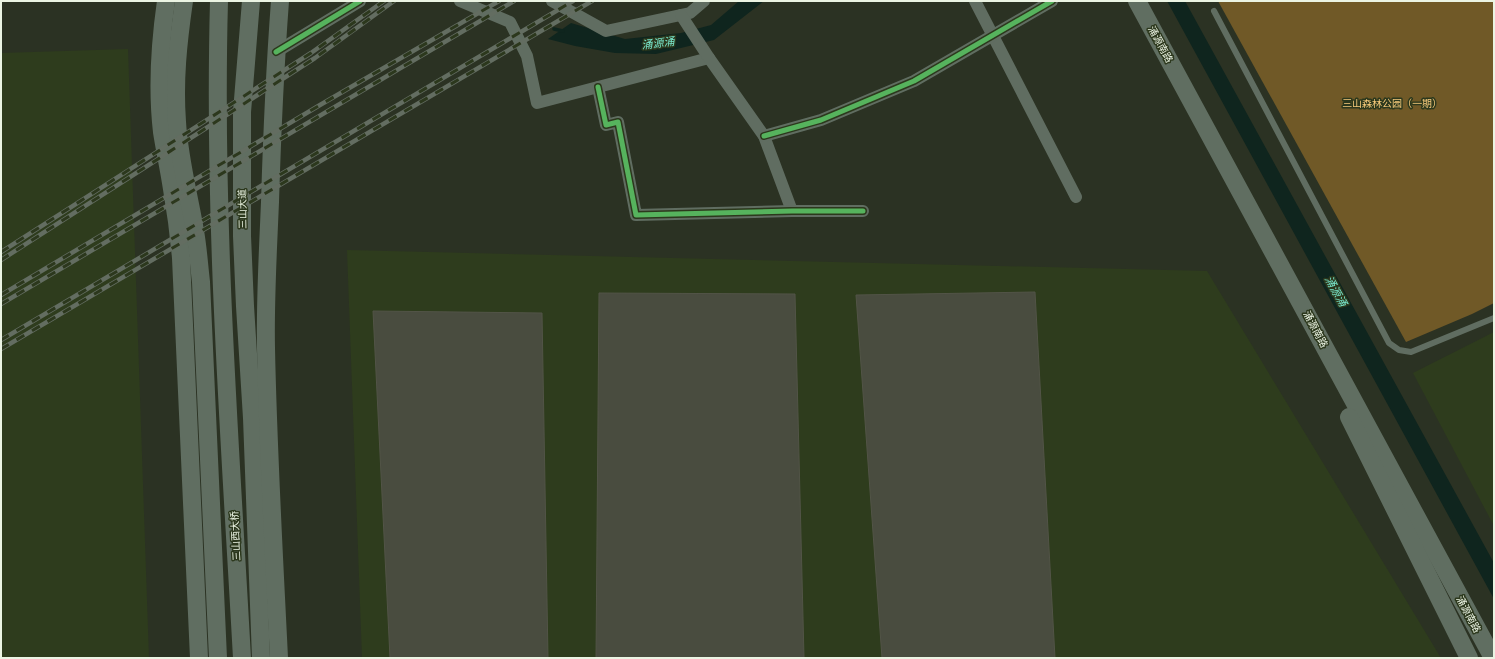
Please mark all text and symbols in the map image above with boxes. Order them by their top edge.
street label: 涌源南路 [1146,24,1176,64]
water label: 涌源涌 [641,34,677,51]
park label: 三山森林公园（一期） [1342,97,1442,109]
street label: 三山大道 [236,189,248,229]
water label: 涌源涌 [1323,273,1351,310]
street label: 涌源南路 [1301,309,1331,349]
street label: 三山西大桥 [228,511,242,561]
street label: 涌源南路 [1454,594,1484,634]

